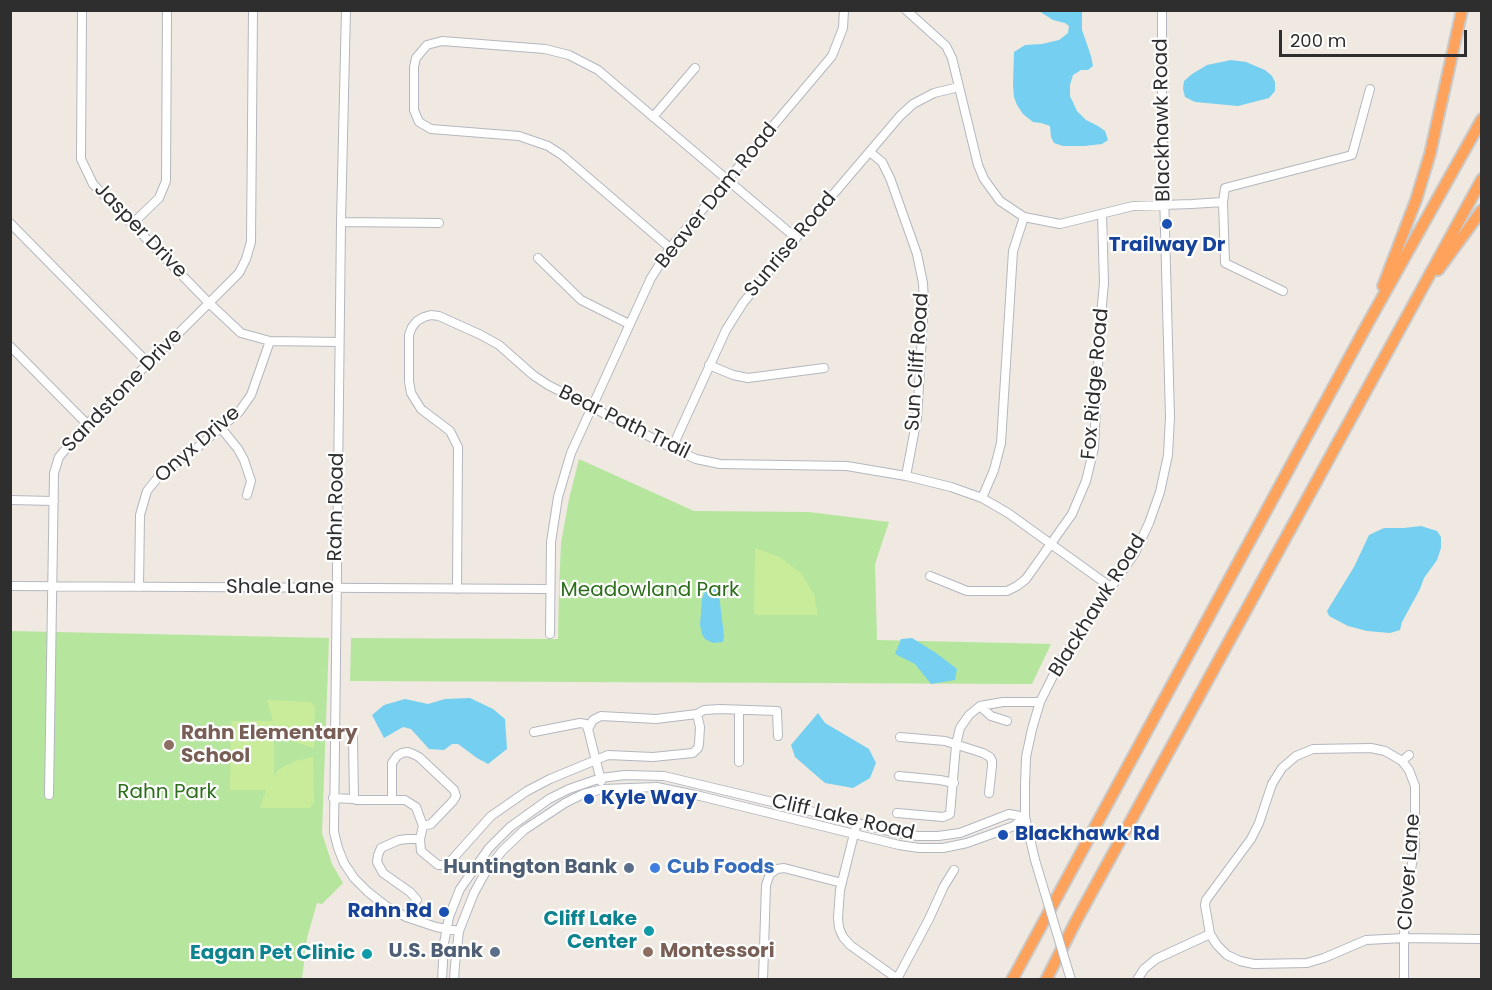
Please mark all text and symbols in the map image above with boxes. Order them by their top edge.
scale bar [1282,18,1470,56]
text: 200 m [1290,28,1346,53]
street label: Blackhawk Road [1150,38,1176,202]
street label: Beaver Dam Road [651,118,783,274]
street label: Jasper Drive [89,178,191,284]
street label: Sunrise Road [740,188,842,302]
marker: Trailway Dr [1160,217,1174,231]
place label: Trailway Dr [1109,234,1225,258]
street label: Sun Cliff Road [901,292,935,432]
street label: Fox Ridge Road [1077,307,1115,461]
street label: Sandstone Drive [58,324,188,458]
street label: Bear Path Trail [554,381,694,465]
street label: Onyx Drive [151,402,245,488]
street label: Rahn Road [324,452,350,562]
street label: Blackhawk Road [1045,530,1151,682]
street label: Shale Lane [226,576,334,600]
park label: Meadowland Park [561,579,739,603]
place label: Rahn Elementary School [181,722,358,769]
marker: Rahn Elementary School [162,738,176,752]
park label: Rahn Park [117,781,217,805]
place label: Kyle Way [601,787,697,811]
street label: Cliff Lake Road [769,790,917,846]
marker: Kyle Way [582,792,596,806]
street label: Clover Lane [1394,813,1426,931]
place label: Blackhawk Rd [1015,823,1160,847]
marker: Blackhawk Rd [996,828,1010,842]
place label: Huntington Bank [443,856,617,880]
place label: Cub Foods [667,856,775,880]
marker: Huntington Bank [622,861,636,875]
marker: Cub Foods [648,861,662,875]
place label: Rahn Rd [348,900,432,924]
marker: Rahn Rd [437,905,451,919]
place label: Cliff Lake Center [544,908,637,955]
marker: Cliff Lake Center [642,924,656,938]
place label: U.S. Bank [388,940,483,964]
place label: Montessori [660,940,775,964]
place label: Eagan Pet Clinic [190,942,355,966]
marker: U.S. Bank [488,945,502,959]
marker: Montessori [641,945,655,959]
marker: Eagan Pet Clinic [360,947,374,961]

